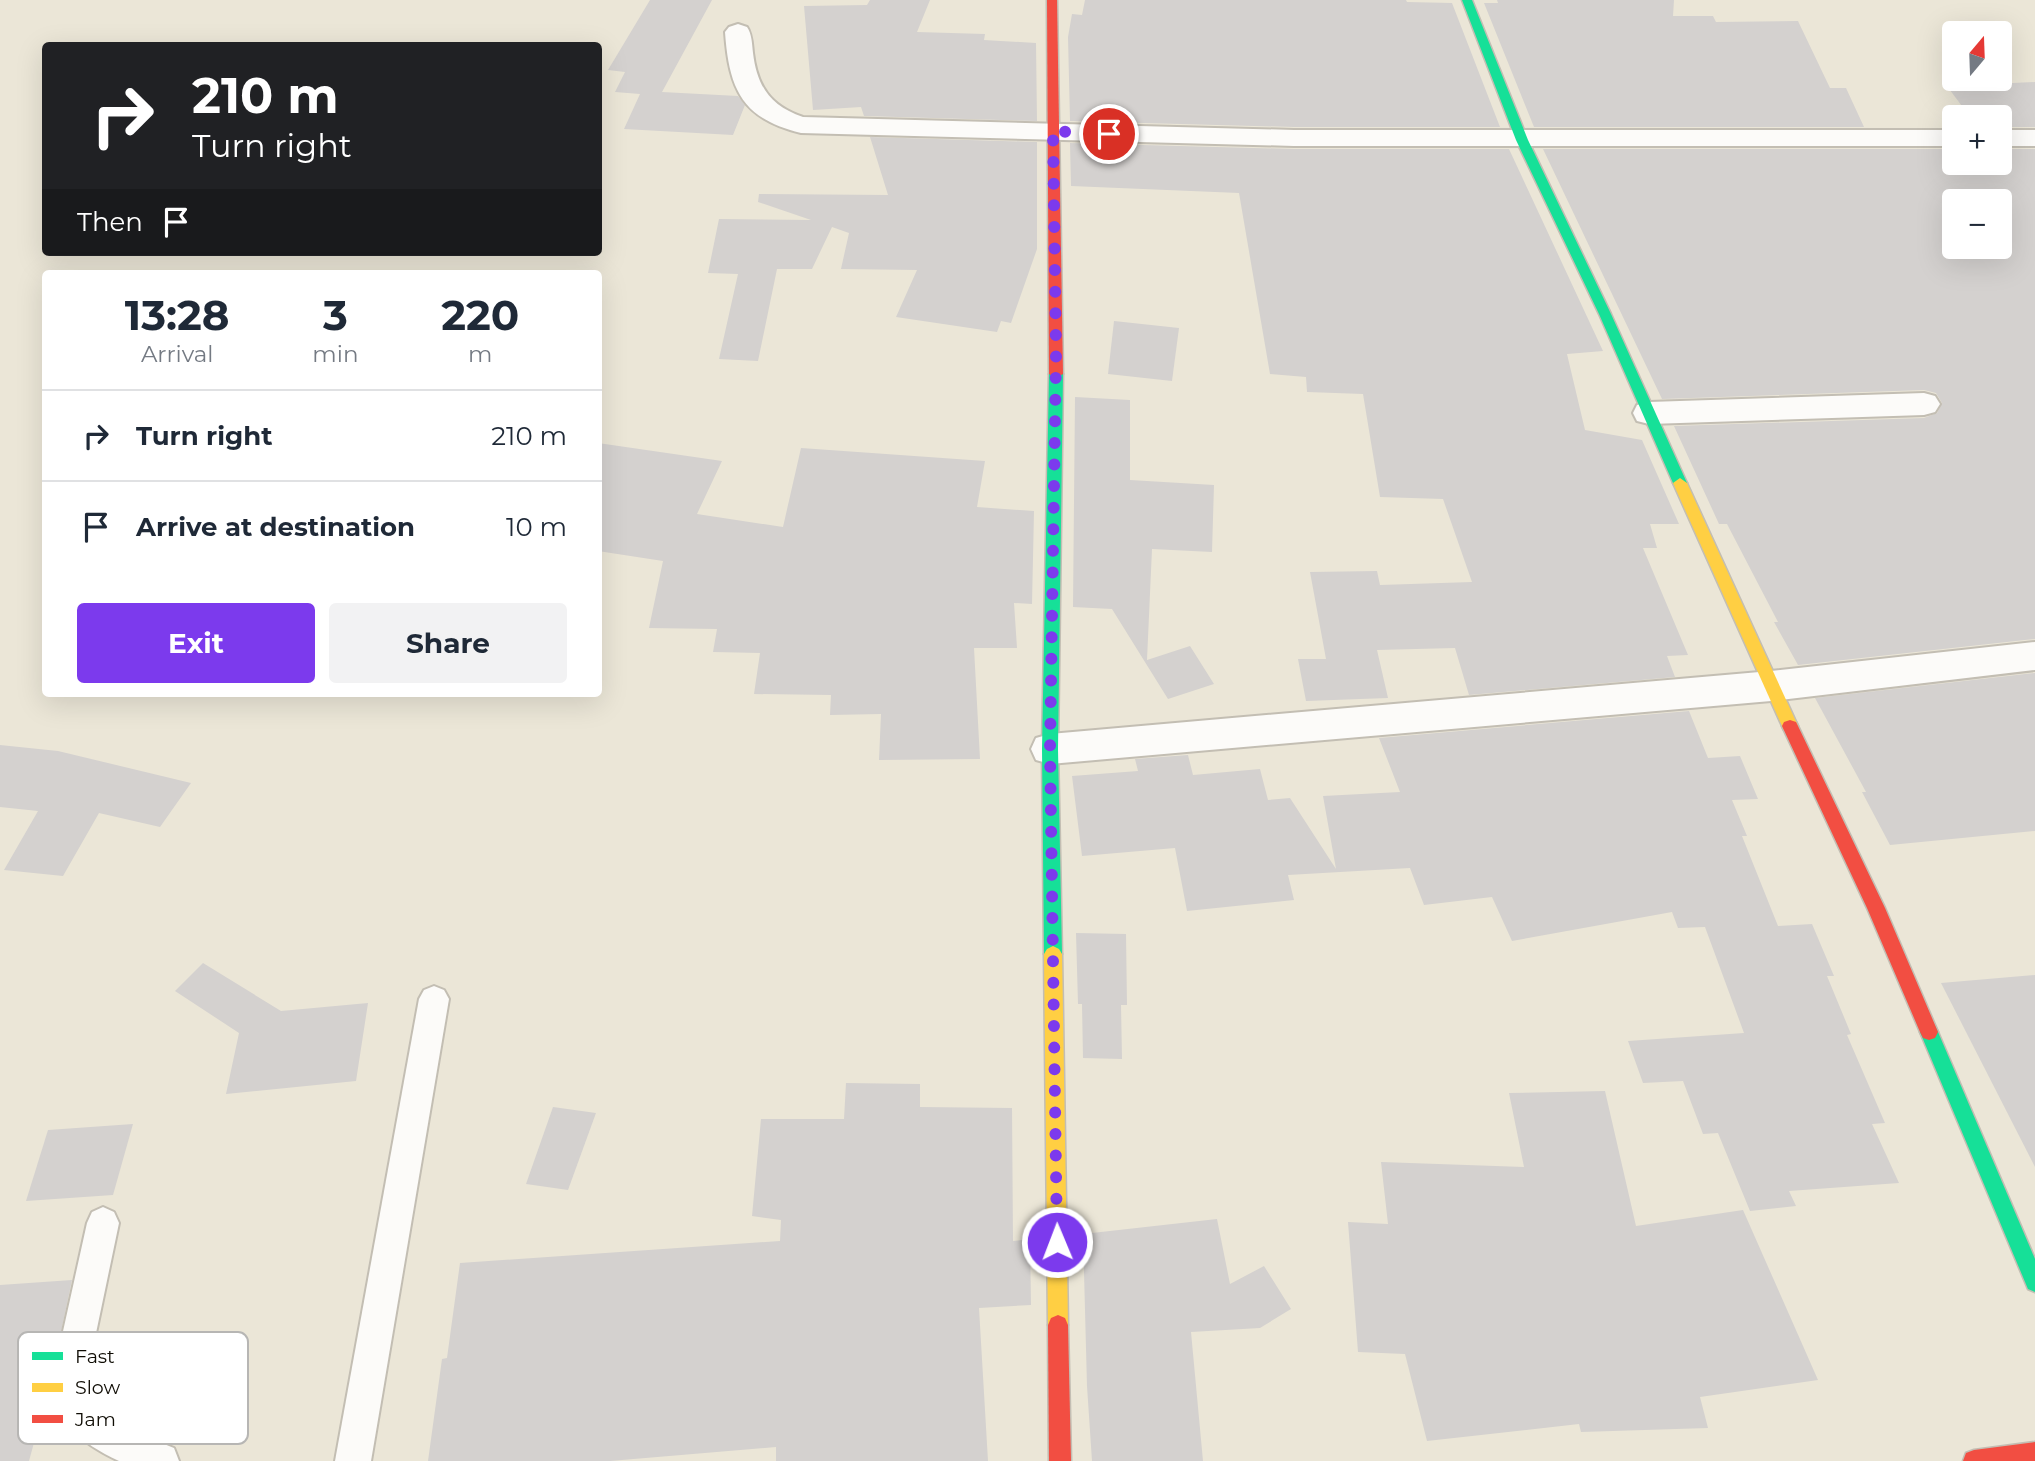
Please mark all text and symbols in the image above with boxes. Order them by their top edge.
north arrow [1942,21,2012,91]
map controls [1942,21,2012,259]
text: 210 m [192,66,339,125]
icon: right [77,70,168,161]
pin [1079,104,1139,164]
button: + [1942,105,2012,175]
icon: arrive [1090,115,1128,153]
text: Turn right [192,126,352,165]
button: − [1942,189,2012,259]
icon: arrive [157,203,195,241]
text: Then [77,206,143,238]
text: 13:28 [125,289,230,341]
text: 3 [323,289,348,341]
text: 220 [441,289,519,341]
text: Arrival [141,340,213,368]
text: min [312,340,358,368]
text: m [468,340,492,368]
icon: right [77,417,115,455]
text: Turn right [136,420,272,452]
text: 210 m [491,420,567,452]
icon: arrive [77,508,115,546]
text: Arrive at destination [136,511,415,543]
text: 10 m [506,511,567,543]
button: Exit [77,603,315,683]
button: Share [329,603,567,683]
position arrow [1020,1205,1094,1279]
legend [18,1332,248,1444]
text: Fast [75,1345,115,1368]
text: Slow [75,1376,120,1399]
text: Jam [74,1408,116,1431]

